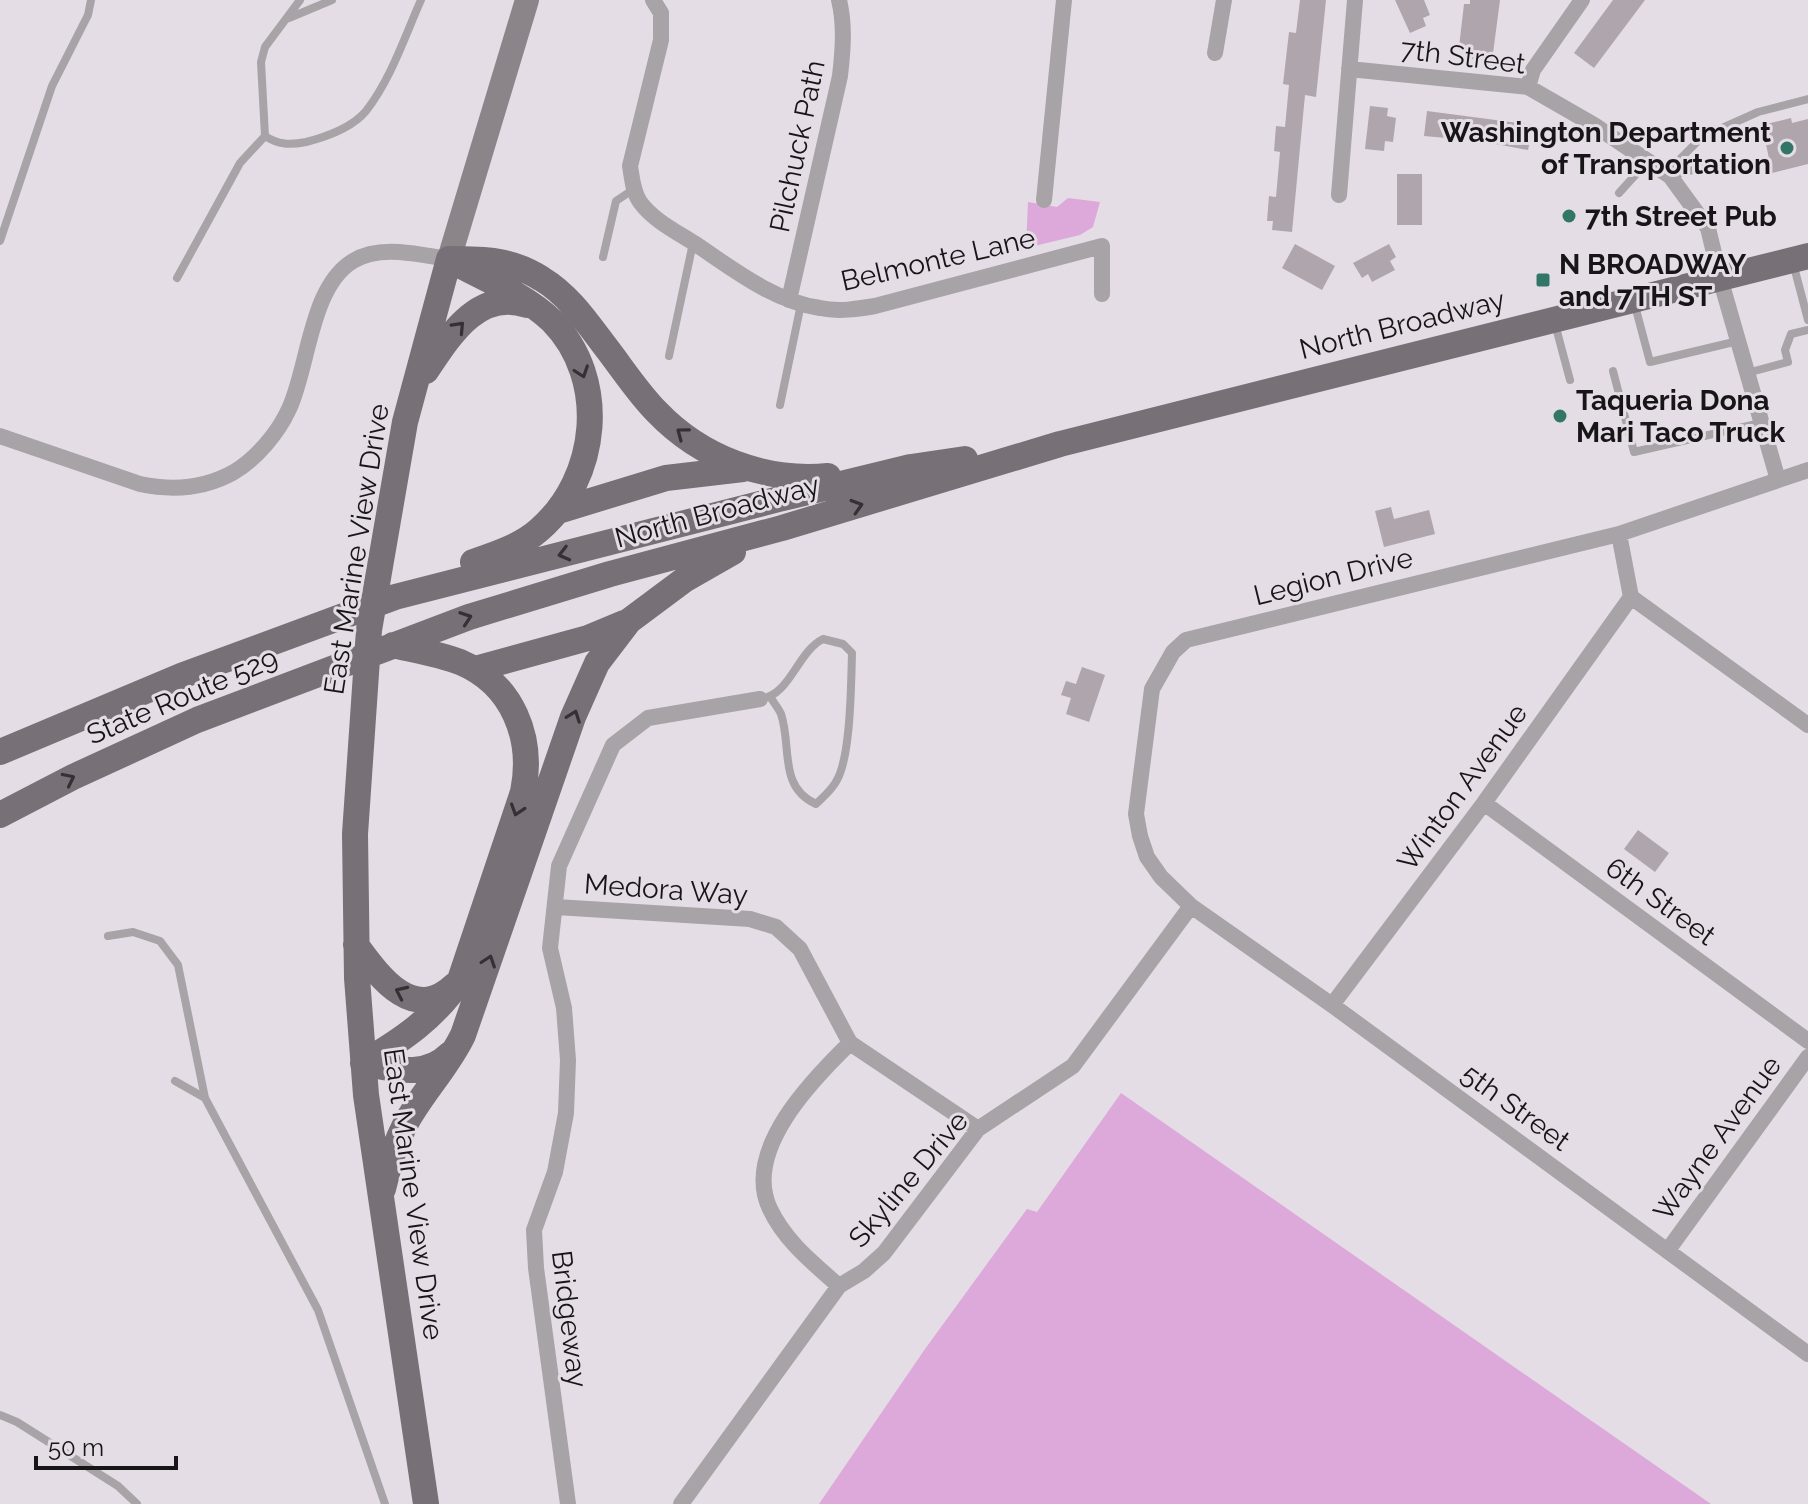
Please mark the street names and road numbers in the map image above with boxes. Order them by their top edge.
street label: 7th Street [1399,32,1528,81]
street label: Pilchuck Path [763,57,832,235]
street label: Belmonte Lane [838,221,1038,298]
street label: North Broadway [1296,283,1508,366]
street label: East Marine View Drive [317,401,396,697]
street label: North Broadway [611,468,823,555]
street label: Legion Drive [1250,541,1416,612]
street label: State Route 529 [82,641,283,752]
street label: Winton Avenue [1391,697,1534,877]
street label: 6th Street [1599,851,1722,953]
street label: Medora Way [583,867,749,912]
street label: East Marine View Drive [377,1046,450,1342]
street label: Wayne Avenue [1647,1050,1788,1227]
street label: 5th Street [1455,1057,1577,1158]
street label: Skyline Drive [842,1105,975,1254]
street label: Bridgeway [545,1249,594,1389]

